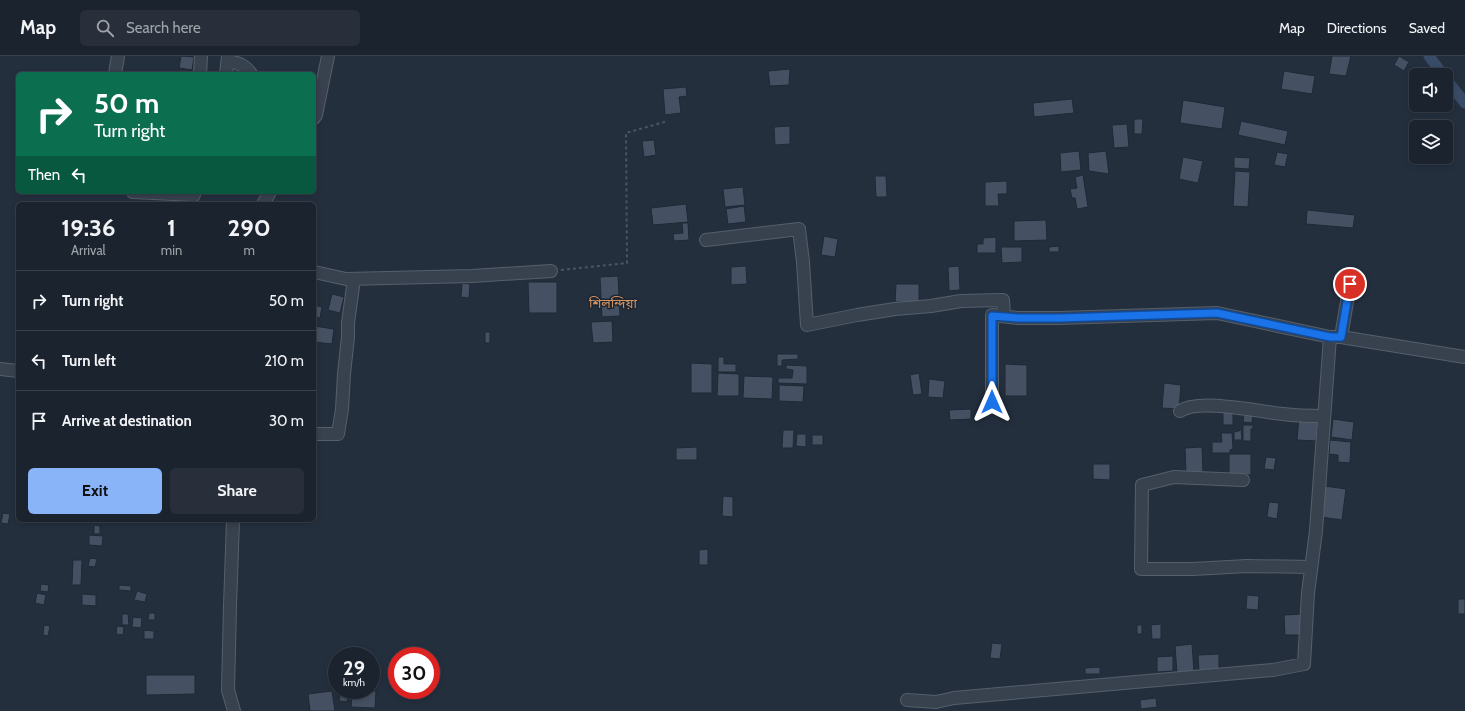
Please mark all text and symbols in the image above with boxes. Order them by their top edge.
search box [80,10,360,46]
text: Map [20,16,56,39]
icon: search [94,17,116,39]
text: Search here [126,19,201,37]
text: Map [1279,19,1305,37]
text: Directions [1327,19,1387,37]
text: Saved [1409,19,1445,37]
map controls [1409,68,1453,164]
button: sound [1409,68,1453,112]
text: 50 m [94,86,159,120]
icon: right [28,88,80,140]
text: Turn right [94,120,165,142]
button: layers [1409,120,1453,164]
icon: left [68,164,90,186]
text: Then [28,166,60,184]
text: 19:36 [61,213,115,242]
text: 1 [167,213,176,242]
text: 290 [228,213,271,242]
text: Arrival [71,242,106,258]
text: min [161,242,182,258]
text: m [243,242,255,258]
pin [1333,267,1367,301]
icon: arrive [1339,273,1361,295]
icon: right [28,290,50,312]
text: Turn right [62,292,123,310]
text: 50 m [269,292,304,310]
district label: শিলন্দিয়া [588,295,638,311]
icon: left [28,350,50,372]
text: Turn left [62,352,116,370]
text: 210 m [264,352,304,370]
position arrow [971,381,1013,423]
icon: arrive [28,410,50,432]
text: Arrive at destination [62,412,192,430]
text: 30 m [269,412,304,430]
button: Exit [28,468,162,514]
button: Share [170,468,304,514]
speed limit sign: 30 [388,647,440,699]
text: 29 [343,656,365,680]
text: km/h [343,676,365,689]

